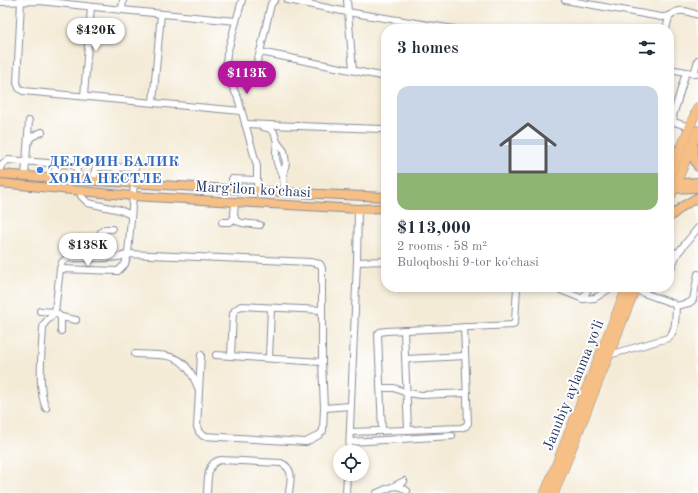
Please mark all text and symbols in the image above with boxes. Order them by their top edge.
pin: $420K [68,18,124,52]
text: $420K [76,24,116,37]
icon: filters [636,37,658,59]
text: 3 homes [397,40,459,57]
pin: $113K [219,61,275,95]
text: $113K [227,67,267,80]
icon: home [492,112,564,184]
place label: ДЕЛФИН БАЛИК ХОНА НЕСТЛЕ [48,155,179,187]
marker: ДЕЛФИН БАЛИК ХОНА НЕСТЛЕ [35,165,45,175]
street label: Margʻilon koʻchasi [195,180,311,201]
text: $113,000 [397,220,471,237]
pin: $138K [60,233,116,267]
text: $138K [68,239,108,252]
text: 2 rooms · 58 m² [397,240,487,253]
text: Buloqboshi 9-tor koʻchasi [397,256,539,269]
street label: Janubiy aylanma yoʻli [541,318,607,453]
map controls [333,445,369,481]
button: locate [333,445,369,481]

